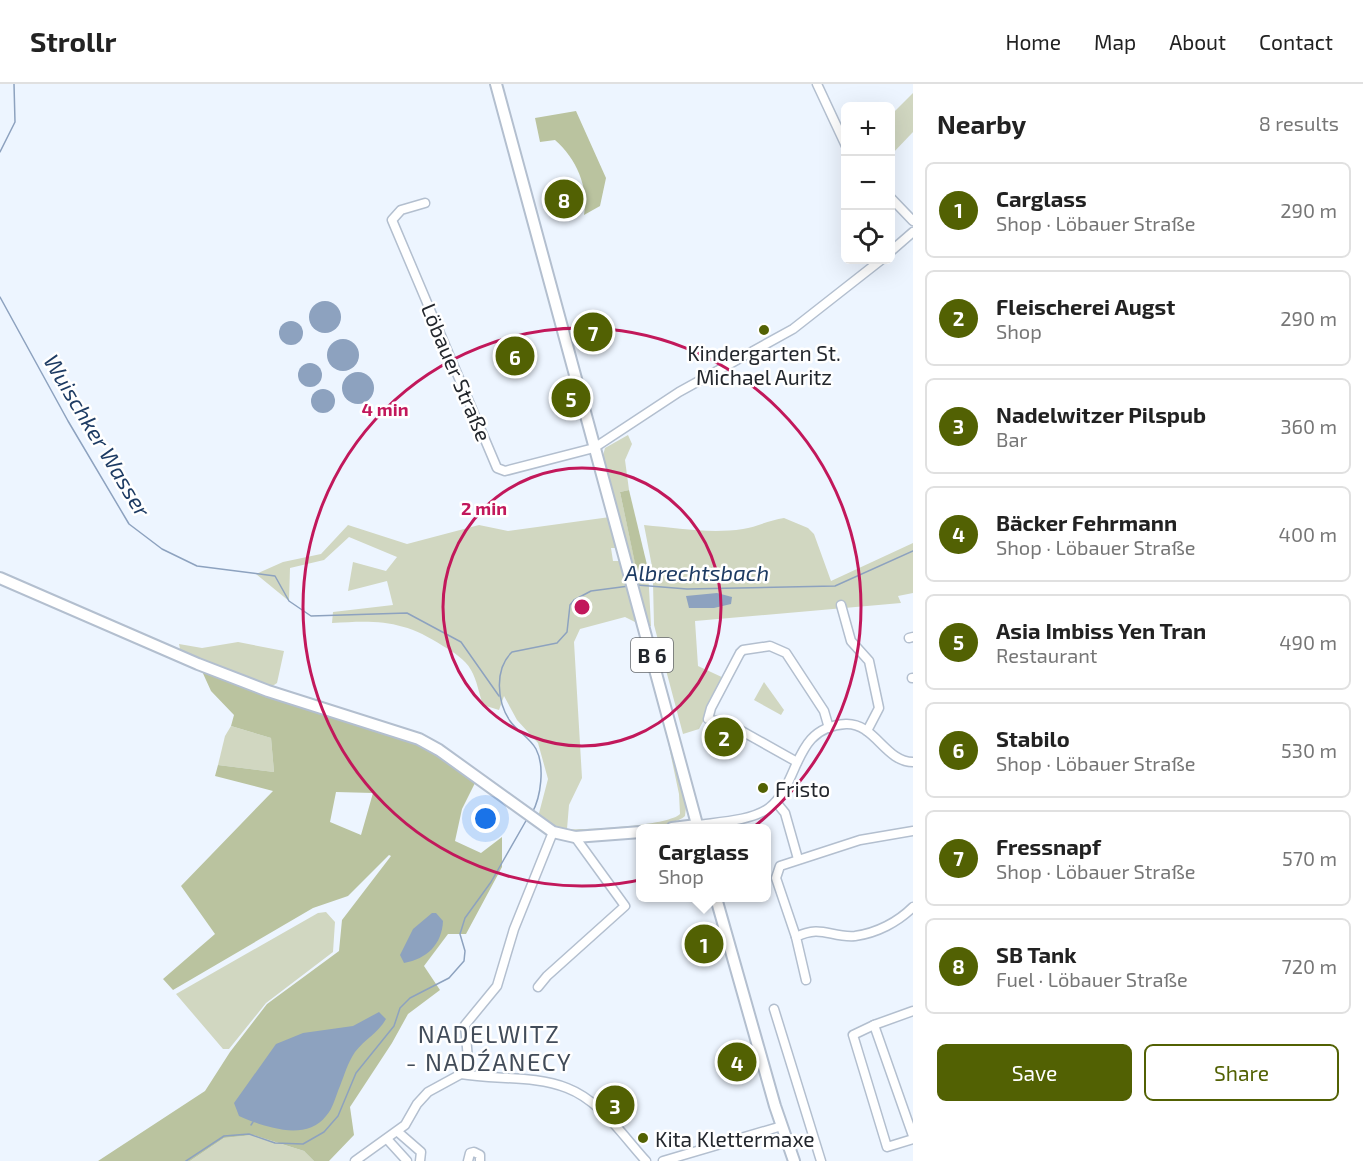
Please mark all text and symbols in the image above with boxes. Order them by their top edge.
text: Strollr [30,24,116,58]
text: Home [1005,29,1061,54]
text: Map [1094,29,1136,54]
text: About [1169,29,1226,54]
text: Contact [1259,29,1333,54]
map controls [841,102,895,264]
button: + [841,102,895,156]
text: Nearby [937,108,1026,139]
text: 8 results [1259,111,1339,135]
button: − [841,156,895,210]
pin: 8 [544,176,584,222]
text: Carglass [996,185,1087,211]
text: 1 [954,198,963,222]
text: 290 m [1280,198,1337,222]
button: locate [841,210,895,264]
text: Shop · Löbauer Straße [996,211,1196,235]
text: Fleischerei Augst [996,293,1175,319]
street label: Löbauer Straße [417,299,497,445]
text: 2 [953,306,964,330]
text: 290 m [1280,306,1337,330]
pin: 7 [574,310,612,354]
text: Shop [996,319,1042,343]
marker: Kindergarten St. Michael Auritz [757,323,771,337]
pin: 6 [496,334,534,378]
place label: Kindergarten St. Michael Auritz [687,340,841,389]
water label: Wuischker Wasser [39,349,157,522]
pin: 5 [552,376,590,420]
text: 4 min [362,398,409,420]
text: Nadelwitzer Pilspub [996,401,1206,427]
text: 3 [953,414,964,438]
text: 360 m [1280,414,1337,438]
text: Bar [996,427,1027,451]
text: 2 min [461,497,507,519]
text: Bäcker Fehrmann [996,509,1177,535]
text: 4 [952,522,965,546]
text: 400 m [1279,522,1337,546]
text: Shop · Löbauer Straße [996,535,1196,559]
water label: Albrechtsbach [624,559,769,585]
centre of rings [572,597,592,617]
text: Asia Imbiss Yen Tran [996,617,1206,643]
text: 5 [953,630,964,654]
text: 490 m [1279,630,1337,654]
road number: B 6 [631,638,673,672]
text: Restaurant [996,643,1097,667]
pin: 2 [704,714,744,760]
text: Stabilo [996,725,1070,751]
text: 6 [953,738,964,762]
text: 530 m [1281,738,1337,762]
text: Shop · Löbauer Straße [996,751,1196,775]
place label: Fristo [775,776,830,801]
marker: Fristo [756,781,770,795]
your location [471,804,500,833]
popup [636,824,771,902]
text: Fressnapf [996,833,1101,859]
text: Carglass [658,838,749,864]
text: 7 [953,846,964,870]
text: 570 m [1282,846,1337,870]
text: Shop · Löbauer Straße [996,859,1196,883]
text: Shop [658,864,704,888]
pin: 1 [684,922,724,966]
text: SB Tank [996,941,1077,967]
text: 8 [952,954,965,978]
text: 720 m [1281,954,1337,978]
text: Fuel · Löbauer Straße [996,967,1188,991]
district label: NADELWITZ - NADŹANECY [406,1019,572,1076]
pin: 4 [718,1040,756,1084]
button: Save [937,1044,1132,1101]
button: Share [1144,1044,1339,1101]
pin: 3 [596,1082,634,1128]
place label: Kita Klettermaxe [655,1126,815,1151]
marker: Kita Klettermaxe [636,1131,650,1145]

